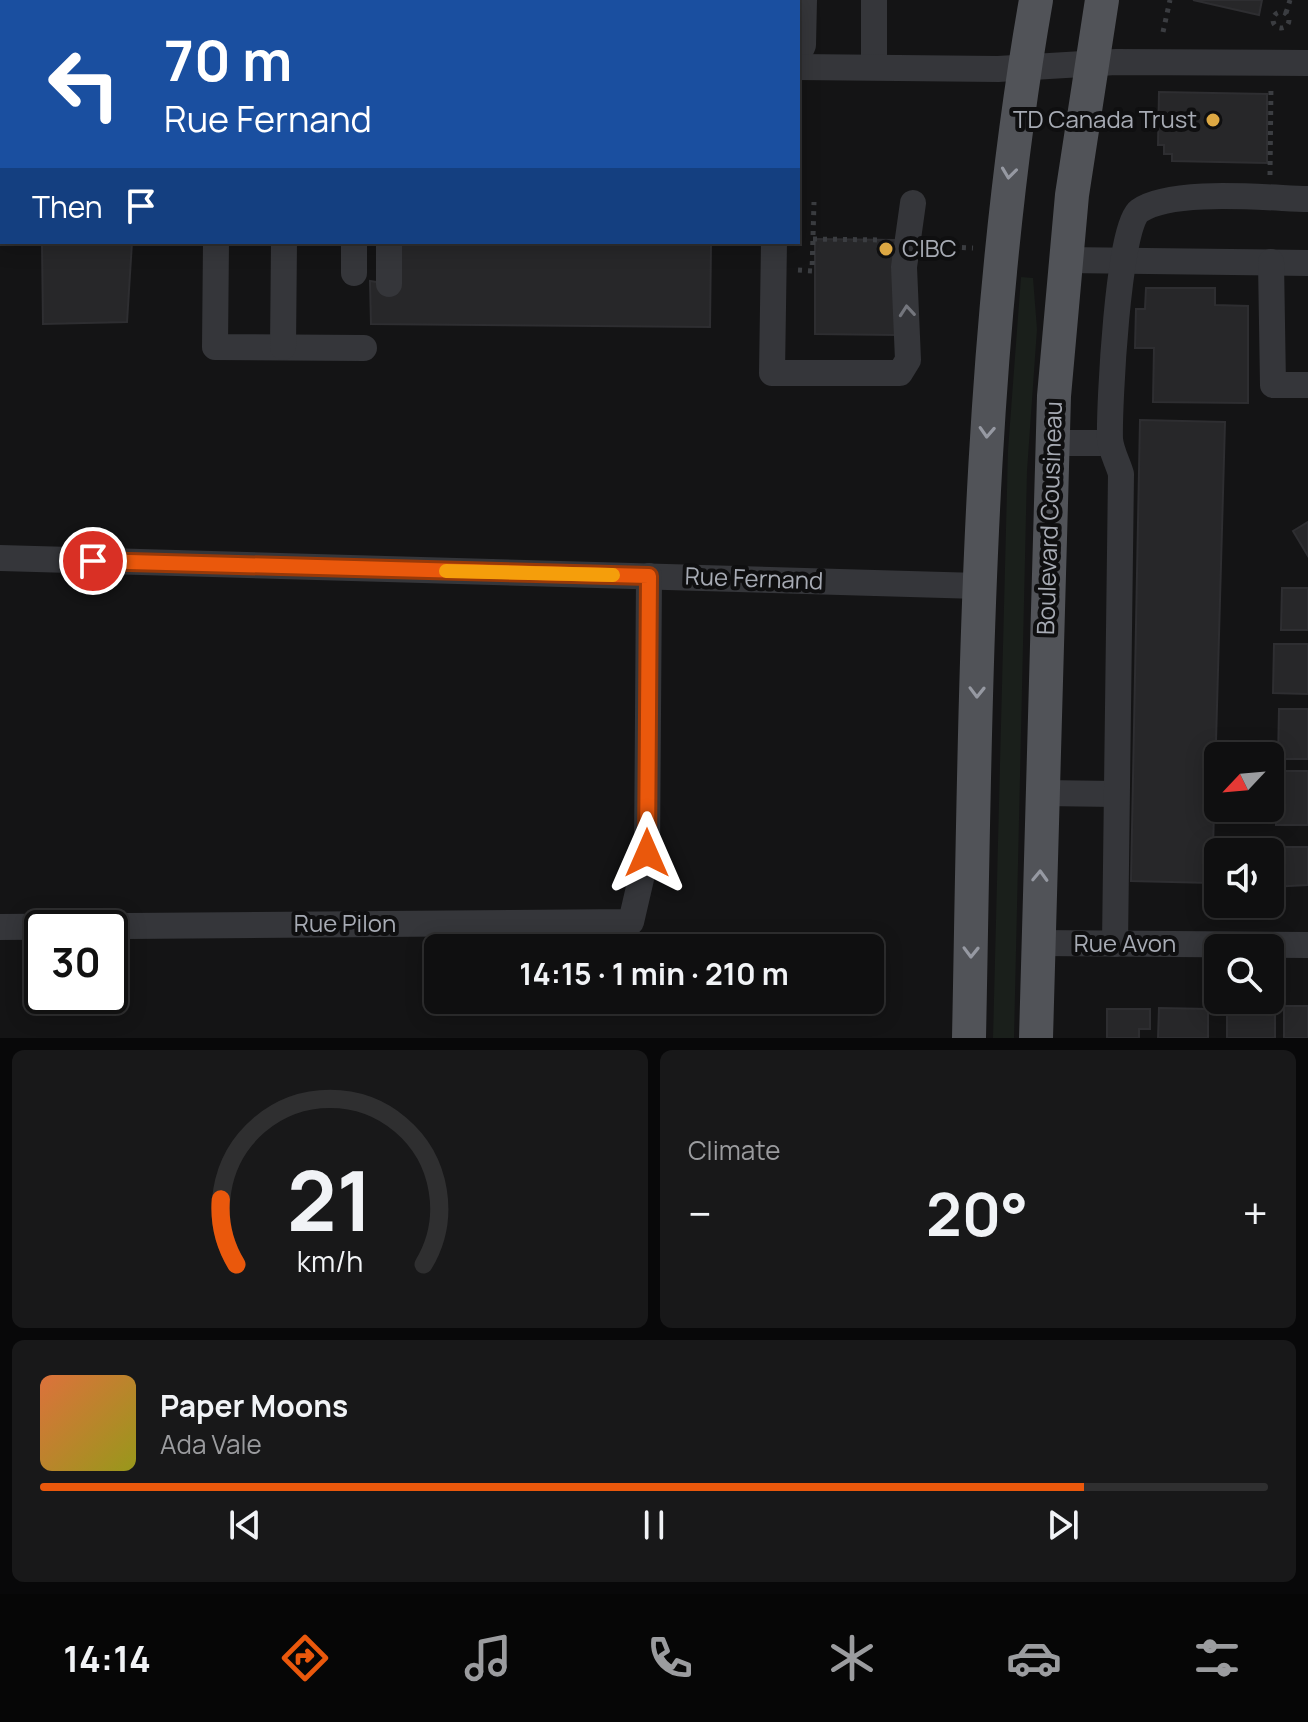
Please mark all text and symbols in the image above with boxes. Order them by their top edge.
text: 70 m [164,21,292,98]
icon: left [32,32,136,136]
text: Rue Fernand [164,94,372,143]
place label: TD Canada Trust [1013,102,1197,135]
marker: TD Canada Trust [1204,111,1222,129]
one-way arrow [1001,166,1018,180]
icon: arrive [119,184,163,228]
text: Then [32,186,103,227]
place label: CIBC [902,231,957,264]
marker: CIBC [877,240,895,258]
one-way arrow [899,304,916,317]
street label: Boulevard Cousineau [1028,400,1069,635]
one-way arrow [979,426,996,439]
pin [59,527,127,595]
icon: arrive [71,539,115,583]
street label: Rue Fernand [684,559,824,596]
one-way arrow [968,686,986,699]
north arrow [1204,742,1284,822]
map controls [1204,742,1284,1014]
position arrow [605,811,689,895]
button: sound [1204,838,1284,918]
one-way arrow [1032,869,1049,882]
street label: Rue Pilon [294,906,396,939]
speed limit sign: 30 [24,910,128,1014]
street label: Rue Avon [1074,926,1176,959]
button: search [1204,934,1284,1014]
one-way arrow [962,946,979,959]
text: 14:15 · 1 min · 210 m [519,953,789,994]
text: Climate [688,1132,780,1168]
text: 21 [287,1142,373,1256]
text: 20° [926,1172,1028,1254]
text: − [688,1183,712,1243]
text: + [1243,1183,1268,1243]
text: km/h [297,1242,363,1281]
text: Paper Moons [160,1385,348,1426]
text: Ada Vale [160,1426,262,1462]
icon: previous [223,1503,267,1547]
icon: pause [632,1503,676,1547]
icon: next [1041,1503,1085,1547]
icon: directions [277,1630,333,1686]
icon: music [460,1630,516,1686]
icon: phone [642,1630,698,1686]
icon: climate [824,1630,880,1686]
icon: car [1006,1630,1062,1686]
icon: filters [1189,1630,1245,1686]
text: 14:14 [63,1634,151,1683]

